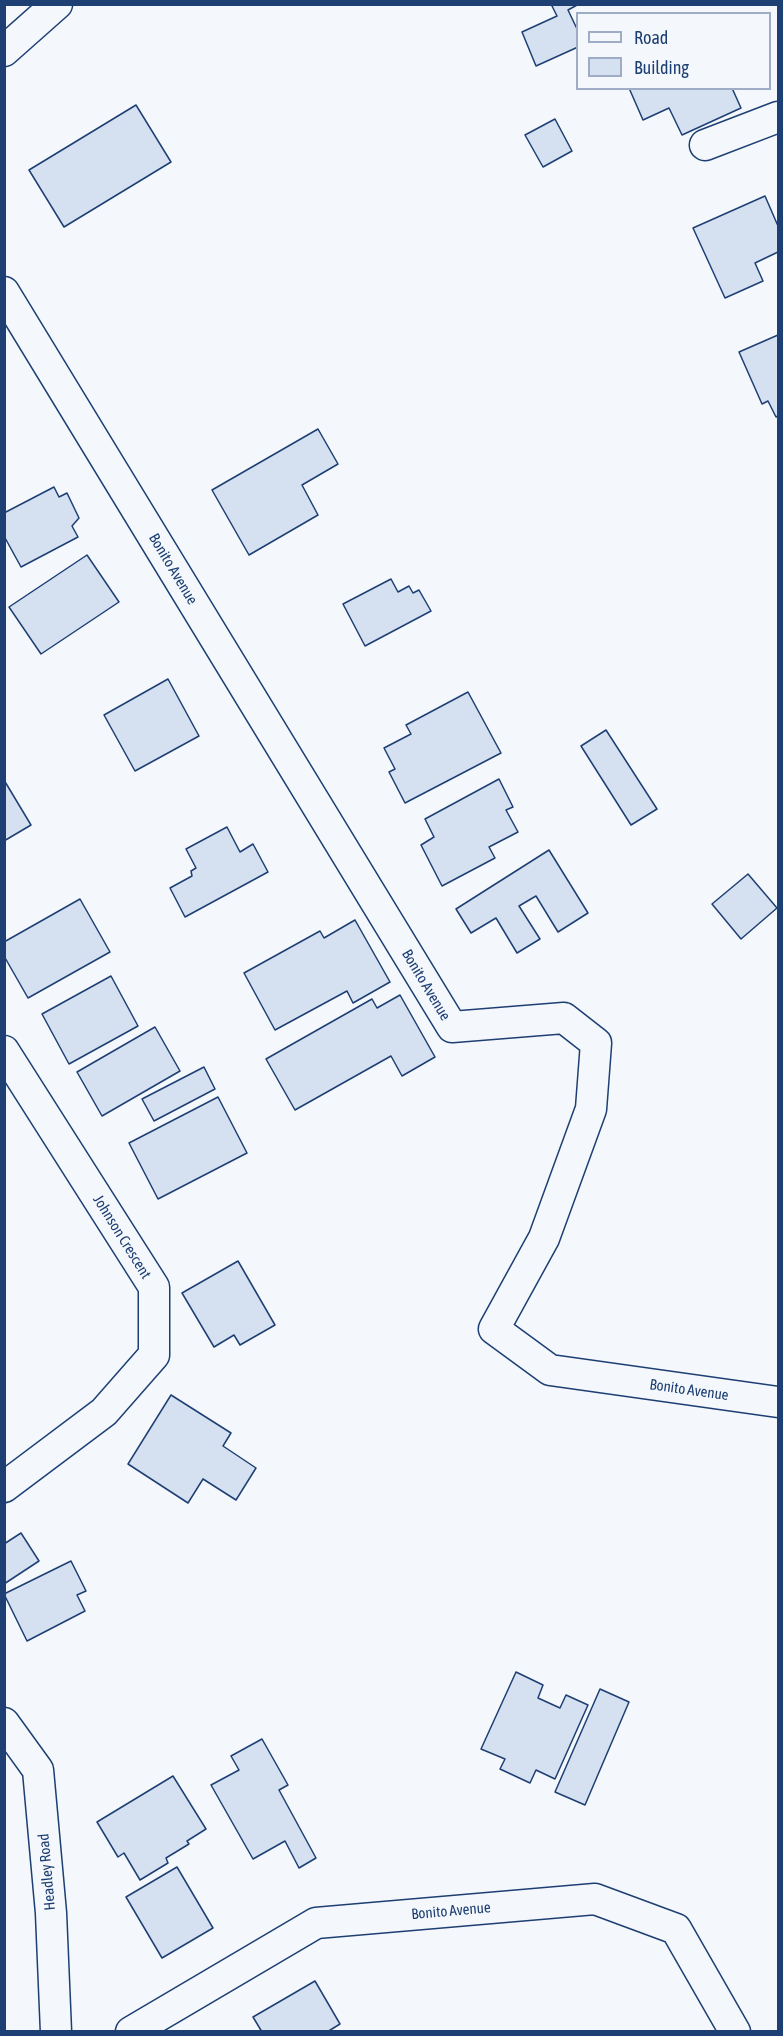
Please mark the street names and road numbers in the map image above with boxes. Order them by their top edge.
street label: Bonito Avenue [145,530,201,608]
street label: Bonito Avenue [398,946,454,1024]
street label: Johnson Crescent [89,1192,155,1282]
street label: Bonito Avenue [648,1376,730,1404]
street label: Headley Road [35,1833,59,1911]
street label: Bonito Avenue [411,1899,491,1923]

